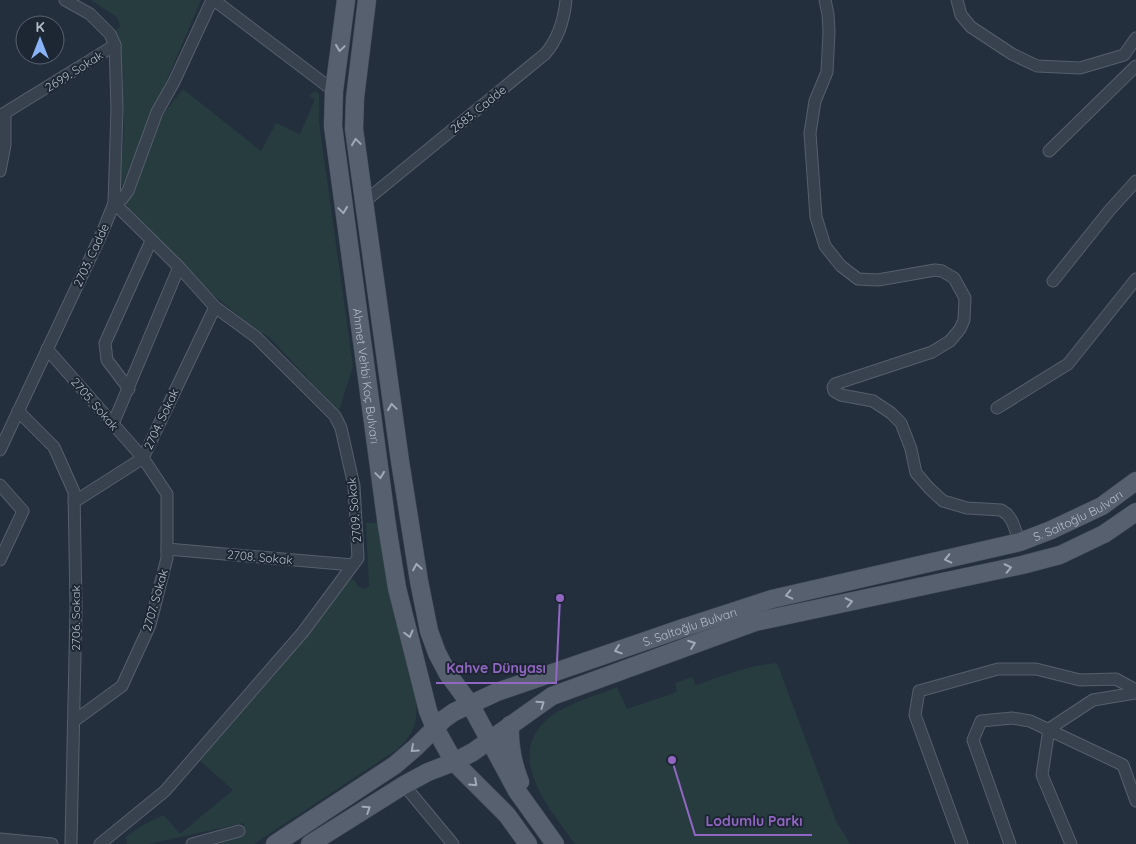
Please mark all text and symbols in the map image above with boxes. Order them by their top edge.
north arrow [15,15,65,65]
text: K [35,18,45,36]
one-way arrow [335,45,346,53]
street label: 2699. Sokak [42,47,106,95]
street label: 2683. Cadde [447,82,509,136]
one-way arrow [351,137,362,145]
one-way arrow [338,205,348,214]
street label: 2703. Cadde [70,221,112,289]
street label: Ahmet Vehbi Koç Bulvarı [350,307,383,445]
street label: 2705. Sokak [68,374,122,434]
street label: 2704. Sokak [140,386,182,452]
one-way arrow [387,403,398,411]
one-way arrow [374,471,385,479]
street label: 2709. Sokak [344,477,364,543]
street label: S. Saltoğlu Bulvarı [1031,486,1125,544]
street label: 2708. Sokak [227,547,293,567]
one-way arrow [943,553,952,564]
one-way arrow [412,563,422,572]
one-way arrow [1003,564,1012,574]
street label: 2707. Sokak [139,567,171,633]
street label: 2706. Sokak [68,585,83,651]
one-way arrow [785,589,794,600]
one-way arrow [844,597,853,608]
street label: S. Saltoğlu Bulvarı [640,604,739,649]
one-way arrow [403,630,413,638]
one-way arrow [688,640,696,650]
one-way arrow [614,644,623,654]
callout: Kahve Dünyası [436,654,556,683]
text: Kahve Dünyası [446,659,546,677]
one-way arrow [536,701,545,710]
one-way arrow [411,743,420,752]
one-way arrow [469,777,478,786]
one-way arrow [362,806,371,816]
callout: Lodumlu Parkı [695,806,812,835]
text: Lodumlu Parkı [705,812,803,830]

